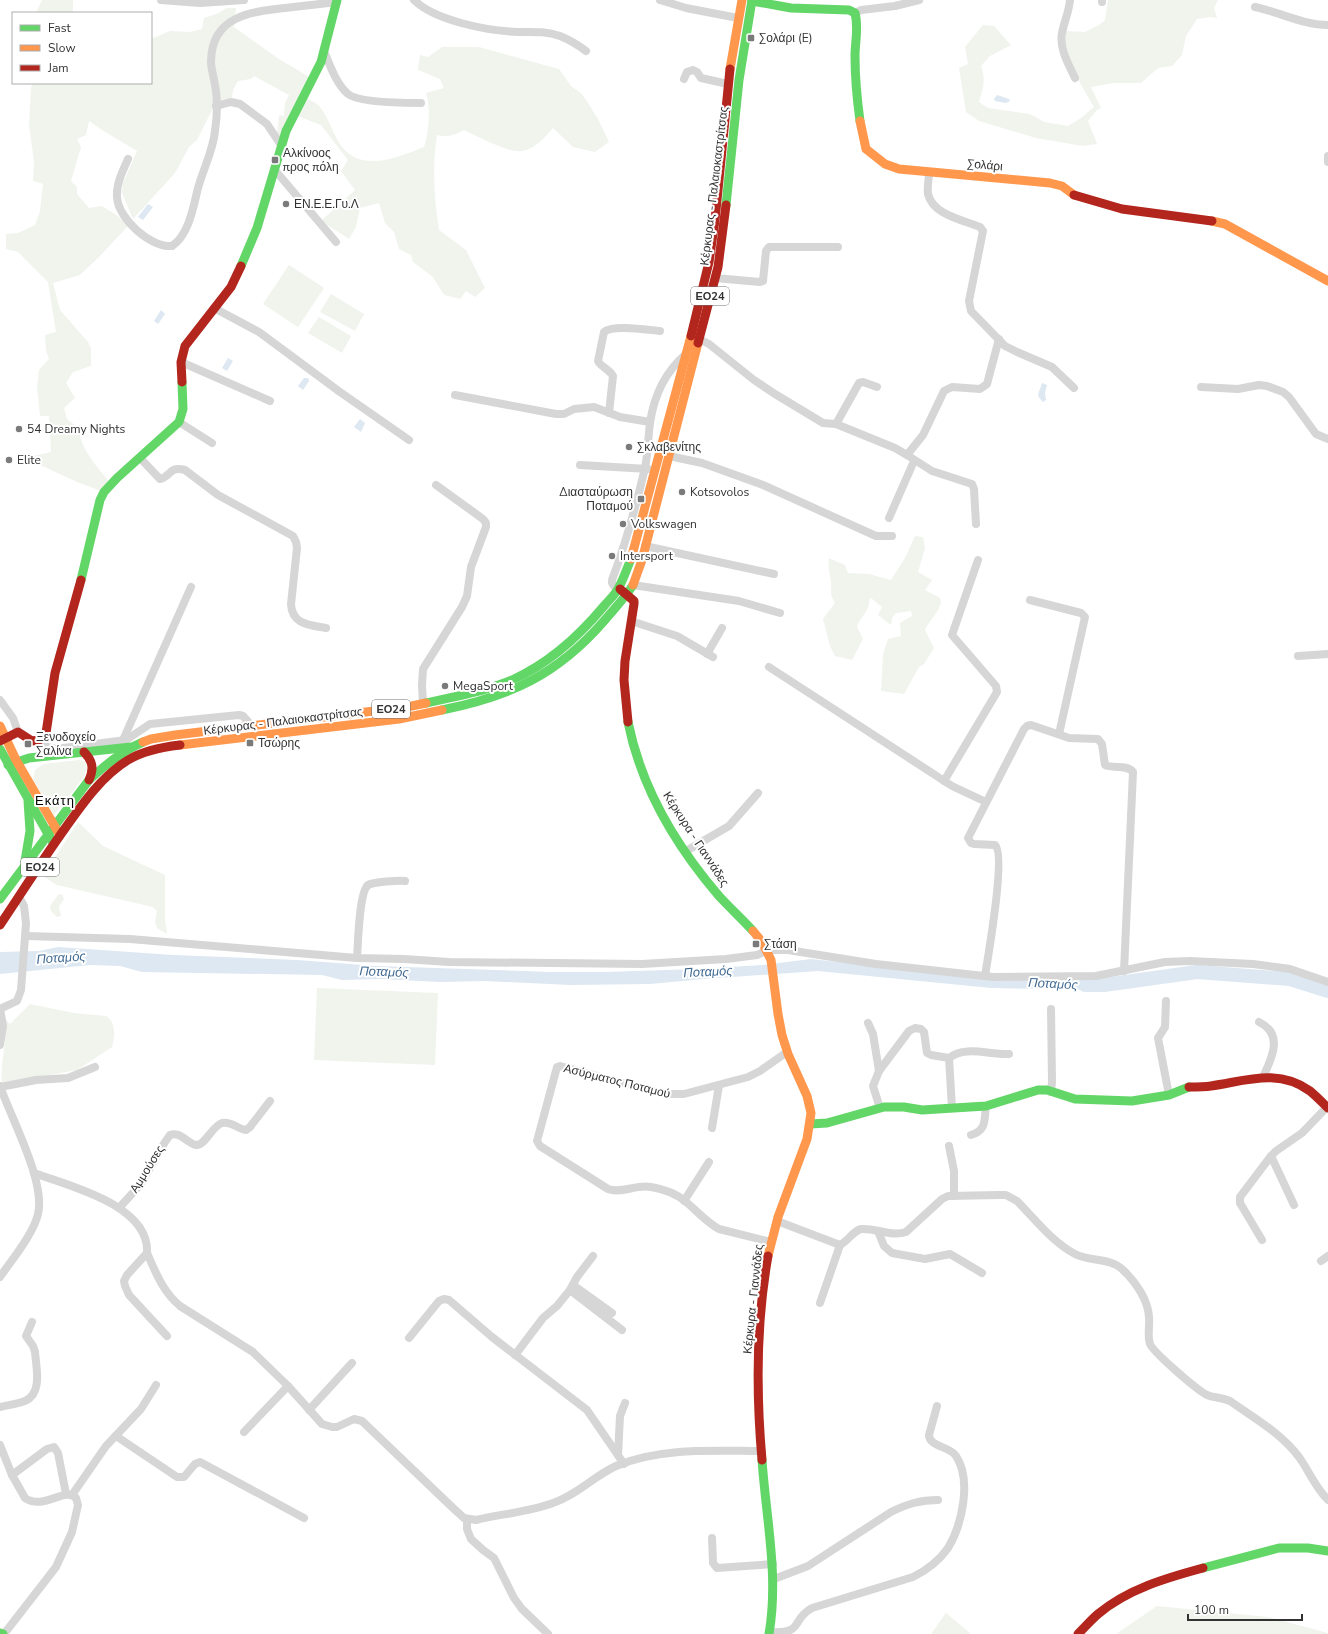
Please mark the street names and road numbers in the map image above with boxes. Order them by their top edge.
street label: Κέρκυρας - Παλαιοκαστρίτσας [696,105,732,267]
street label: Σολάρι [966,155,1004,175]
road number: ΕΟ24 [691,287,729,305]
road number: ΕΟ24 [372,700,410,718]
street label: Κέρκυρας - Παλαιοκαστρίτσας [202,703,364,739]
street label: Κέρκυρα - Γιαννάδες [659,788,733,890]
road number: ΕΟ24 [21,858,59,876]
street label: Ασύρματος Ποταμού [562,1060,672,1102]
street label: Αμμούσες [126,1142,168,1196]
street label: Κέρκυρα - Γιαννάδες [739,1243,767,1355]

